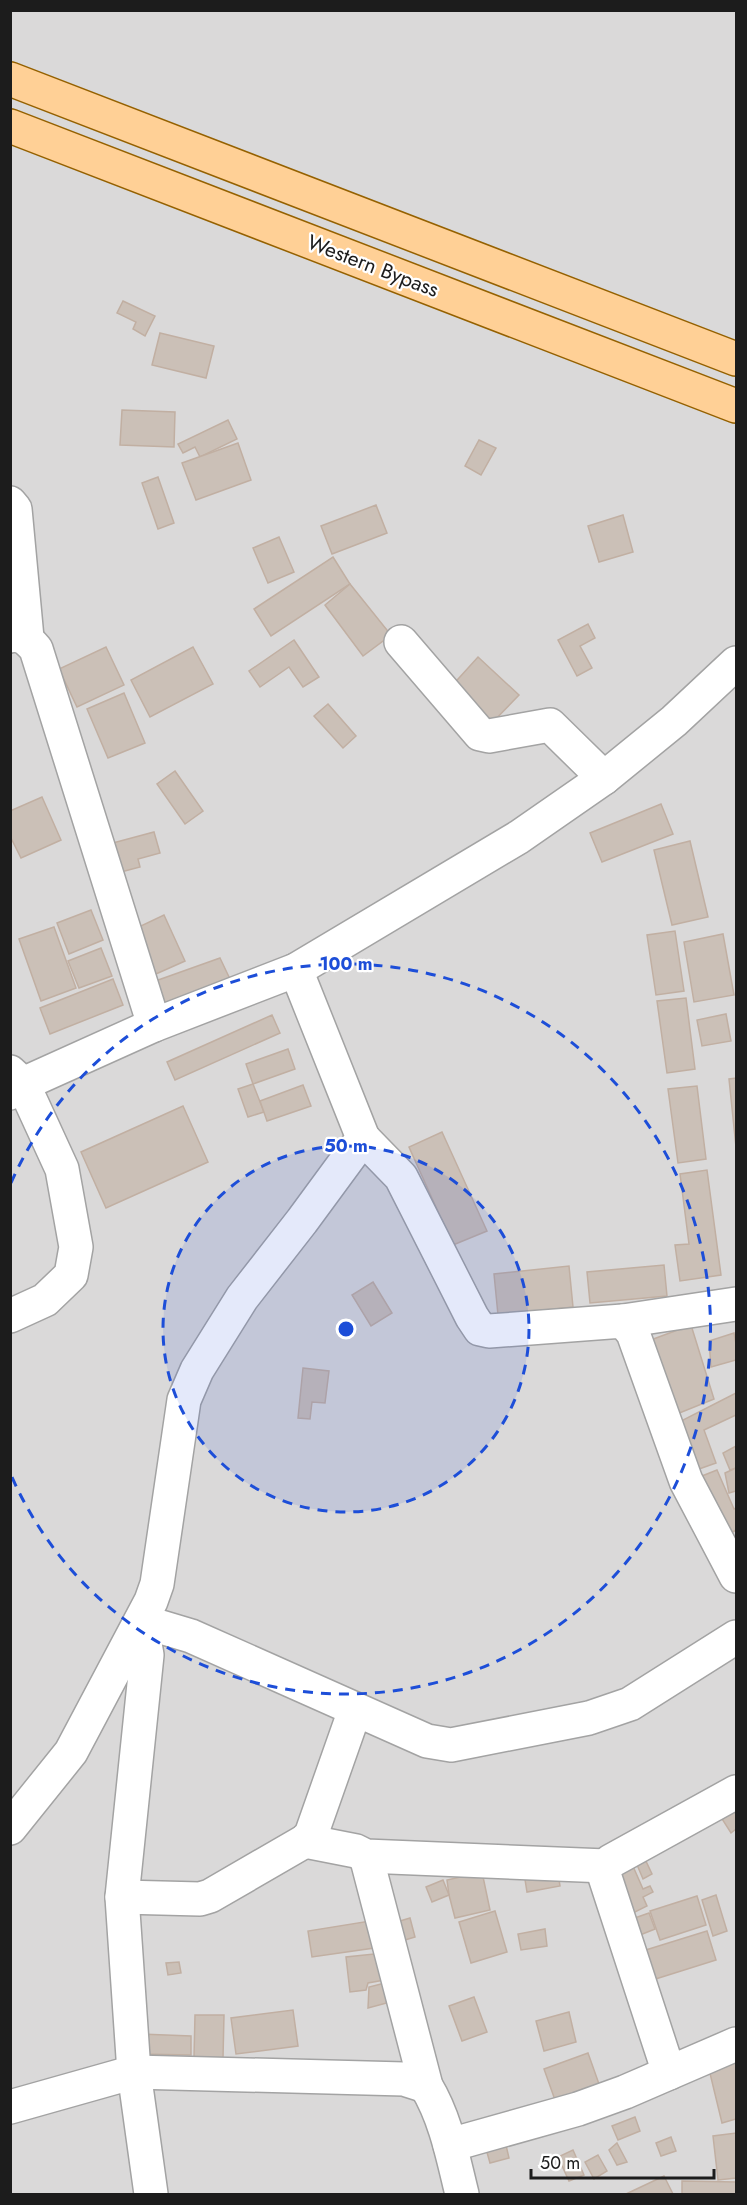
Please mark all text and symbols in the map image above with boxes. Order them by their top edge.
street label: Western Bypass [303,227,443,305]
text: 100 m [319,951,373,977]
text: 50 m [324,1133,368,1159]
centre of rings [336,1319,356,1339]
scale bar [531,2142,714,2180]
text: 50 m [540,2150,580,2176]

